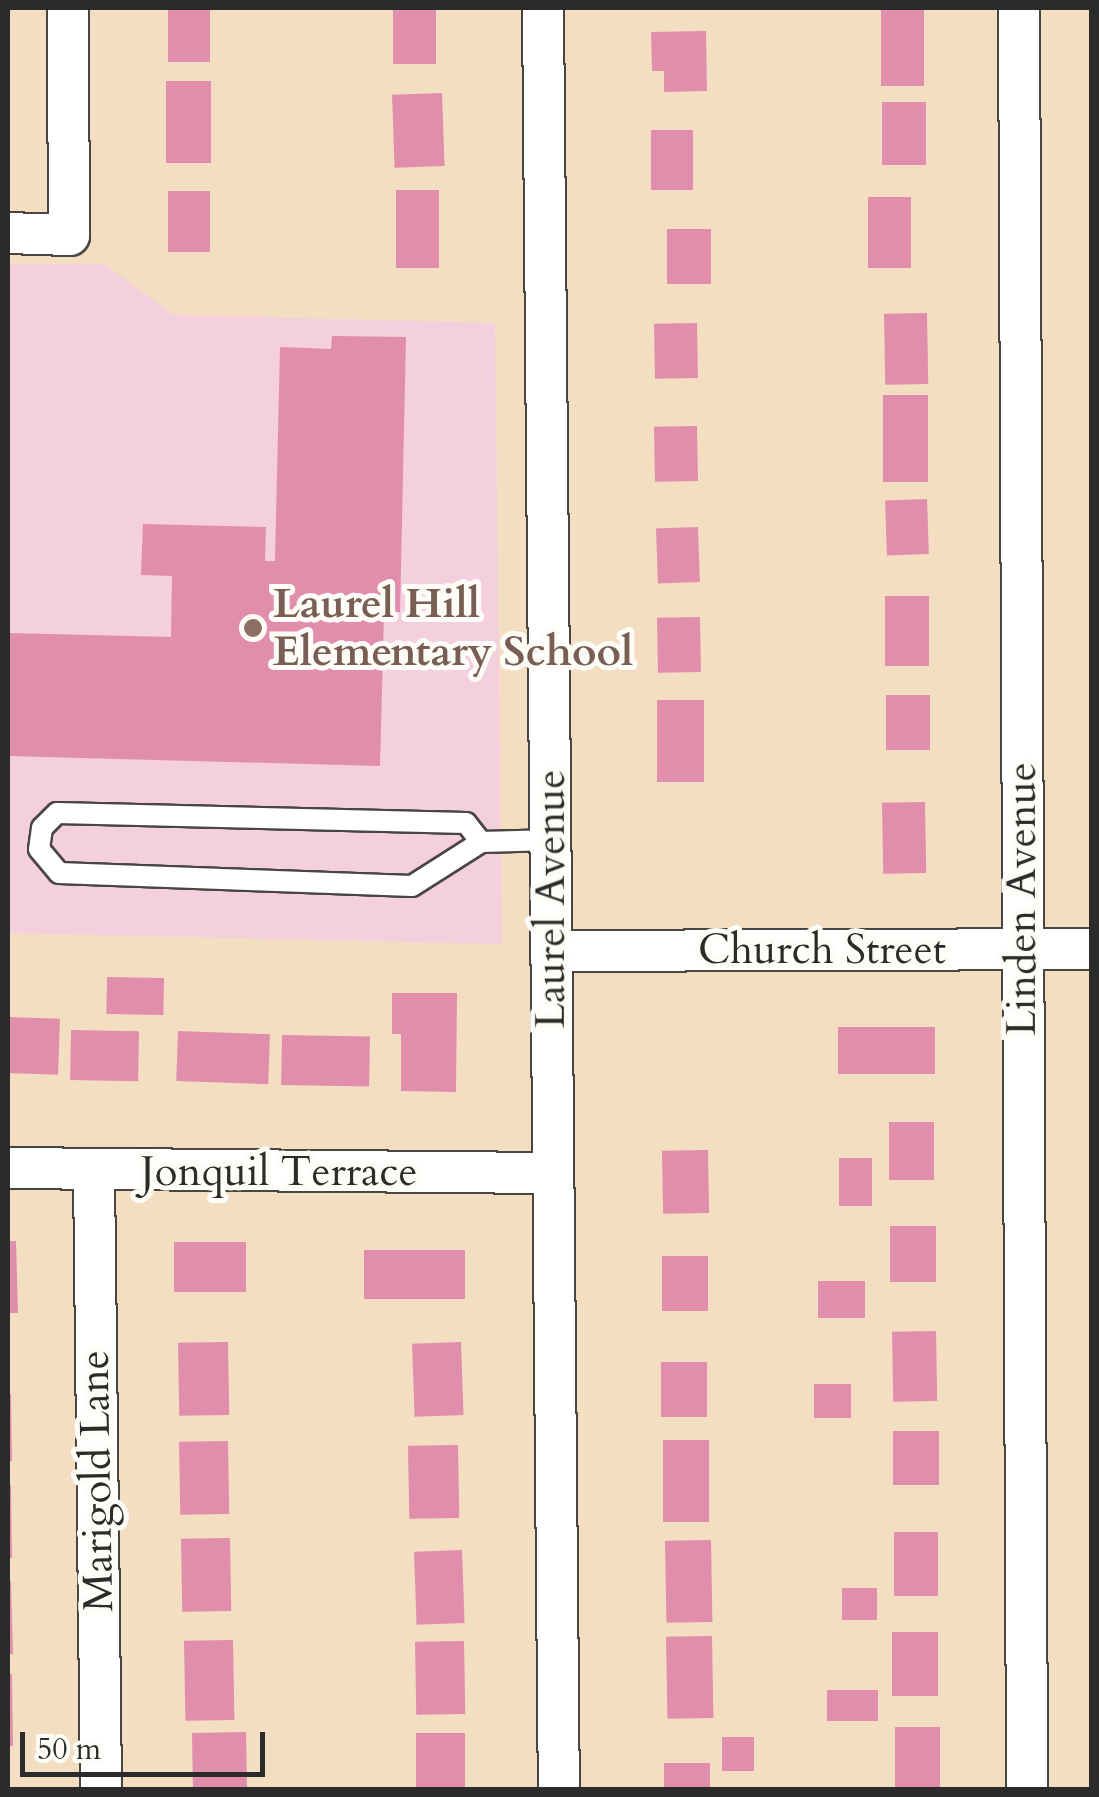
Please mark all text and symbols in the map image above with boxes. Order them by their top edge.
place label: Laurel Hill Elementary School [273,579,633,678]
marker: Laurel Hill Elementary School [242,617,264,639]
street label: Linden Avenue [997,762,1047,1036]
street label: Laurel Avenue [526,769,576,1029]
street label: Church Street [698,925,946,975]
street label: Jonquil Terrace [141,1147,417,1197]
street label: Marigold Lane [70,1350,124,1612]
scale bar [25,1712,270,1774]
text: 50 m [37,1729,101,1770]

